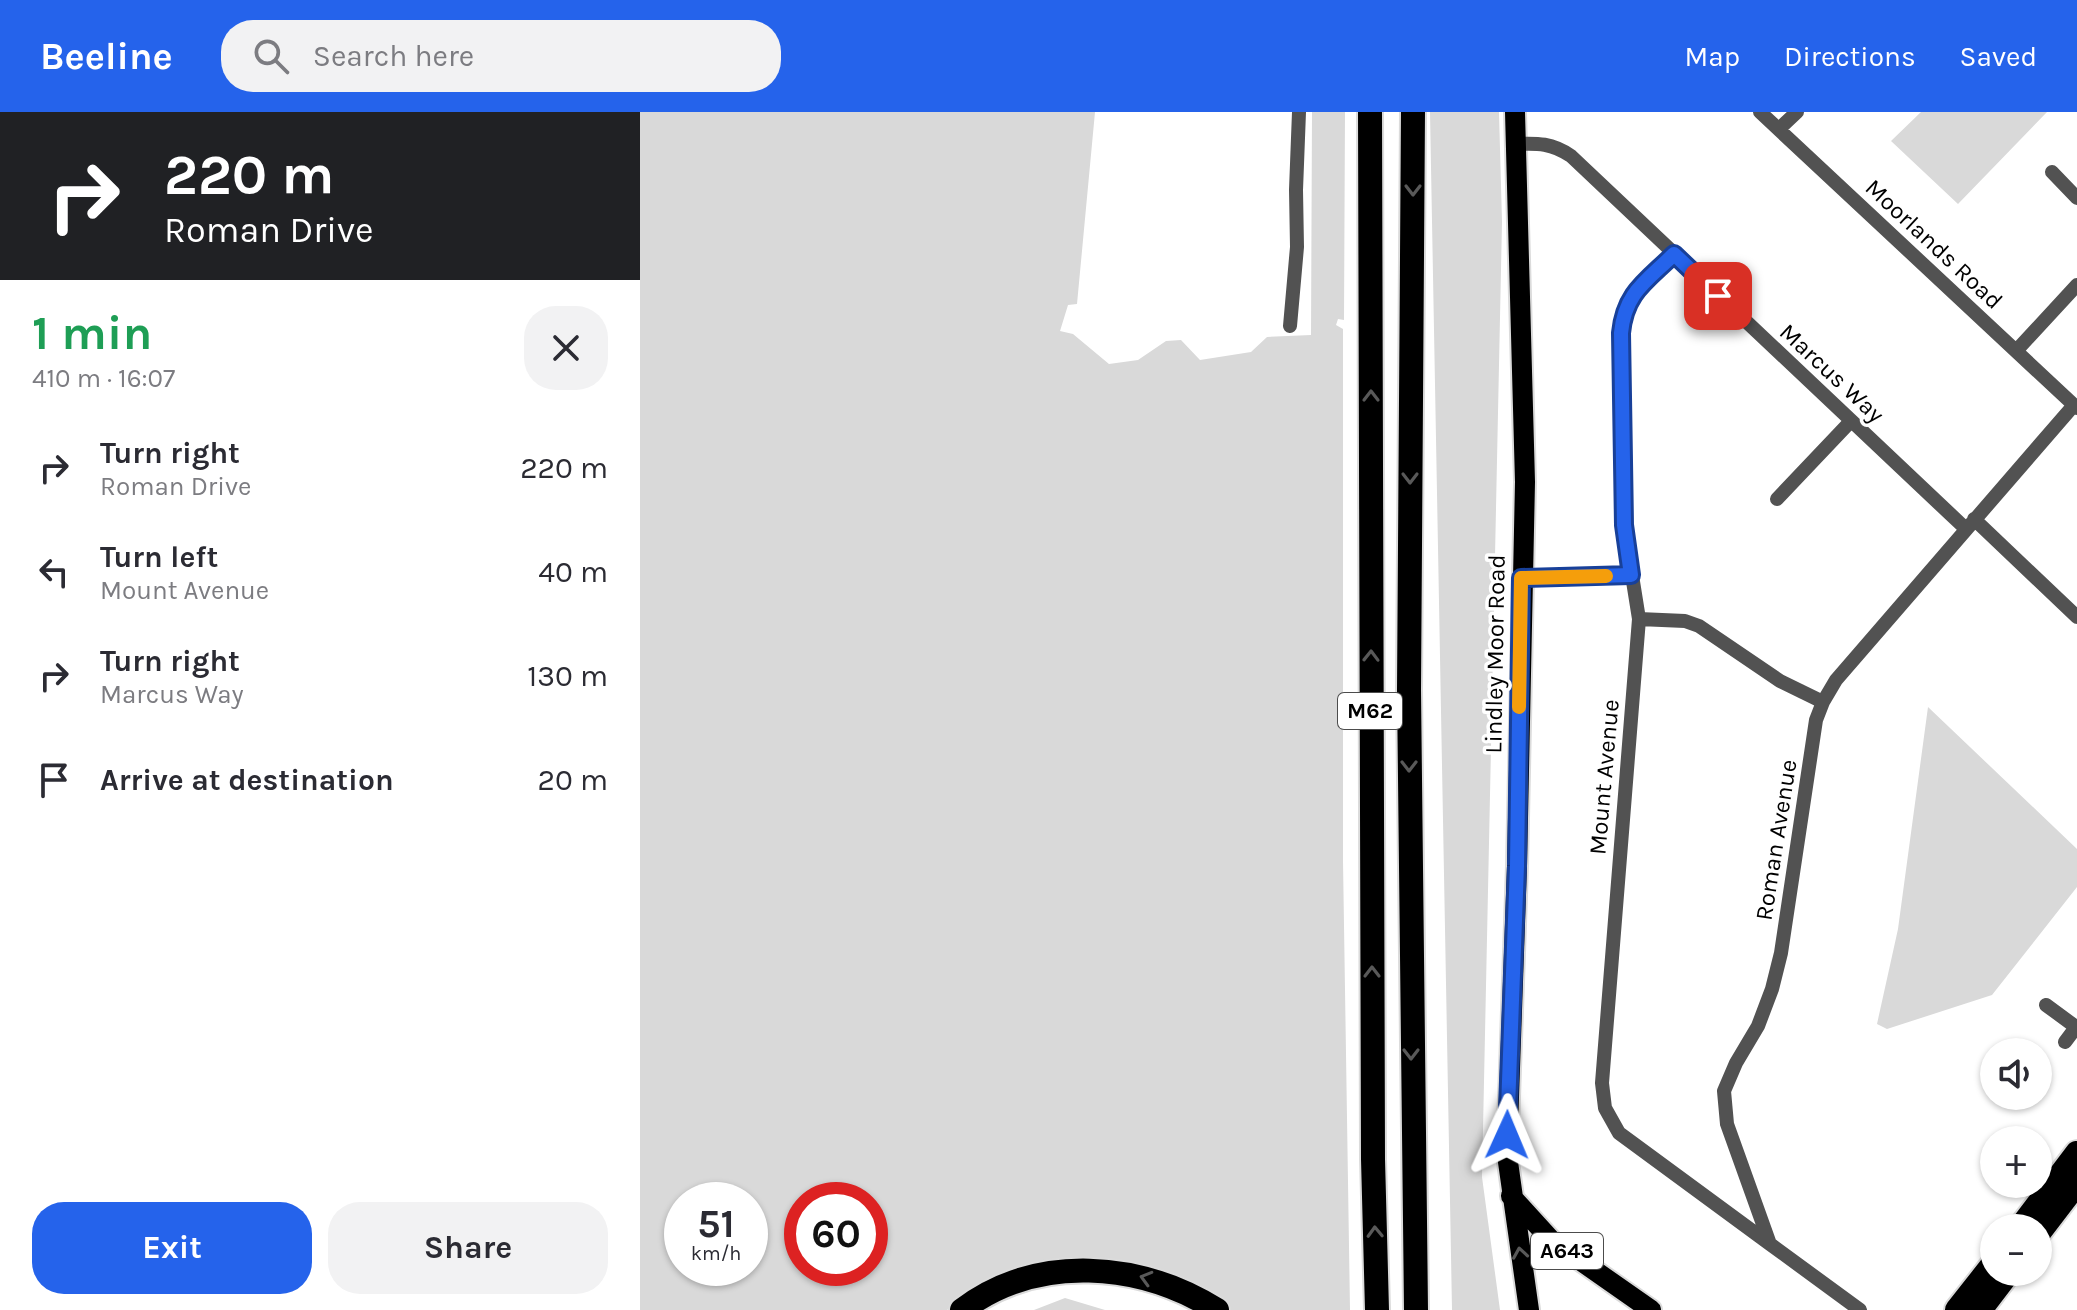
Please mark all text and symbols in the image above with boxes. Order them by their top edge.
search box [221,20,781,92]
text: Beeline [40,34,173,79]
icon: search [249,34,293,78]
text: Search here [313,38,474,74]
text: Map [1685,40,1740,73]
text: Directions [1784,40,1916,73]
text: Saved [1960,40,2037,73]
text: 220 m [164,142,335,207]
icon: right [32,144,136,248]
street label: Moorlands Road [1860,173,2008,315]
one-way arrow [1404,184,1421,197]
text: Roman Drive [164,209,374,251]
pin [1684,262,1752,330]
icon: arrive [1696,274,1740,318]
text: 1 min [32,305,152,361]
button: close [524,306,608,390]
street label: Marcus Way [1774,318,1890,428]
text: 410 m · 16:07 [32,363,175,394]
one-way arrow [1362,389,1380,402]
text: Turn right [100,435,240,471]
icon: right [32,446,76,490]
text: 220 m [520,450,608,486]
text: Roman Drive [100,471,251,502]
one-way arrow [1401,472,1419,485]
text: Turn left [100,539,218,575]
icon: left [32,550,76,594]
text: 40 m [538,554,608,590]
street label: Lindley Moor Road [1479,554,1511,754]
text: Mount Avenue [100,575,269,606]
text: Turn right [100,643,240,679]
one-way arrow [1362,649,1380,662]
icon: right [32,654,76,698]
text: 130 m [527,658,608,694]
text: Marcus Way [100,679,244,710]
road number: M62 [1338,693,1402,729]
street label: Mount Avenue [1583,698,1625,856]
street label: Roman Avenue [1749,757,1803,923]
icon: arrive [32,758,76,802]
one-way arrow [1400,760,1418,773]
text: Arrive at destination [100,762,394,798]
text: 20 m [538,762,608,798]
one-way arrow [1363,965,1380,978]
map controls [1980,1038,2052,1286]
button: sound [1980,1038,2052,1110]
one-way arrow [1402,1048,1420,1061]
position arrow [1465,1093,1549,1177]
button: + [1980,1126,2052,1198]
speed limit sign: 60 [784,1182,888,1286]
text: 51 [697,1200,735,1247]
button: Exit [32,1202,312,1294]
button: Share [328,1202,608,1294]
button: − [1980,1214,2052,1286]
one-way arrow [1366,1225,1383,1238]
road number: A643 [1531,1233,1603,1269]
text: km/h [691,1242,741,1265]
one-way arrow [1512,1246,1529,1260]
one-way arrow [1140,1271,1154,1287]

